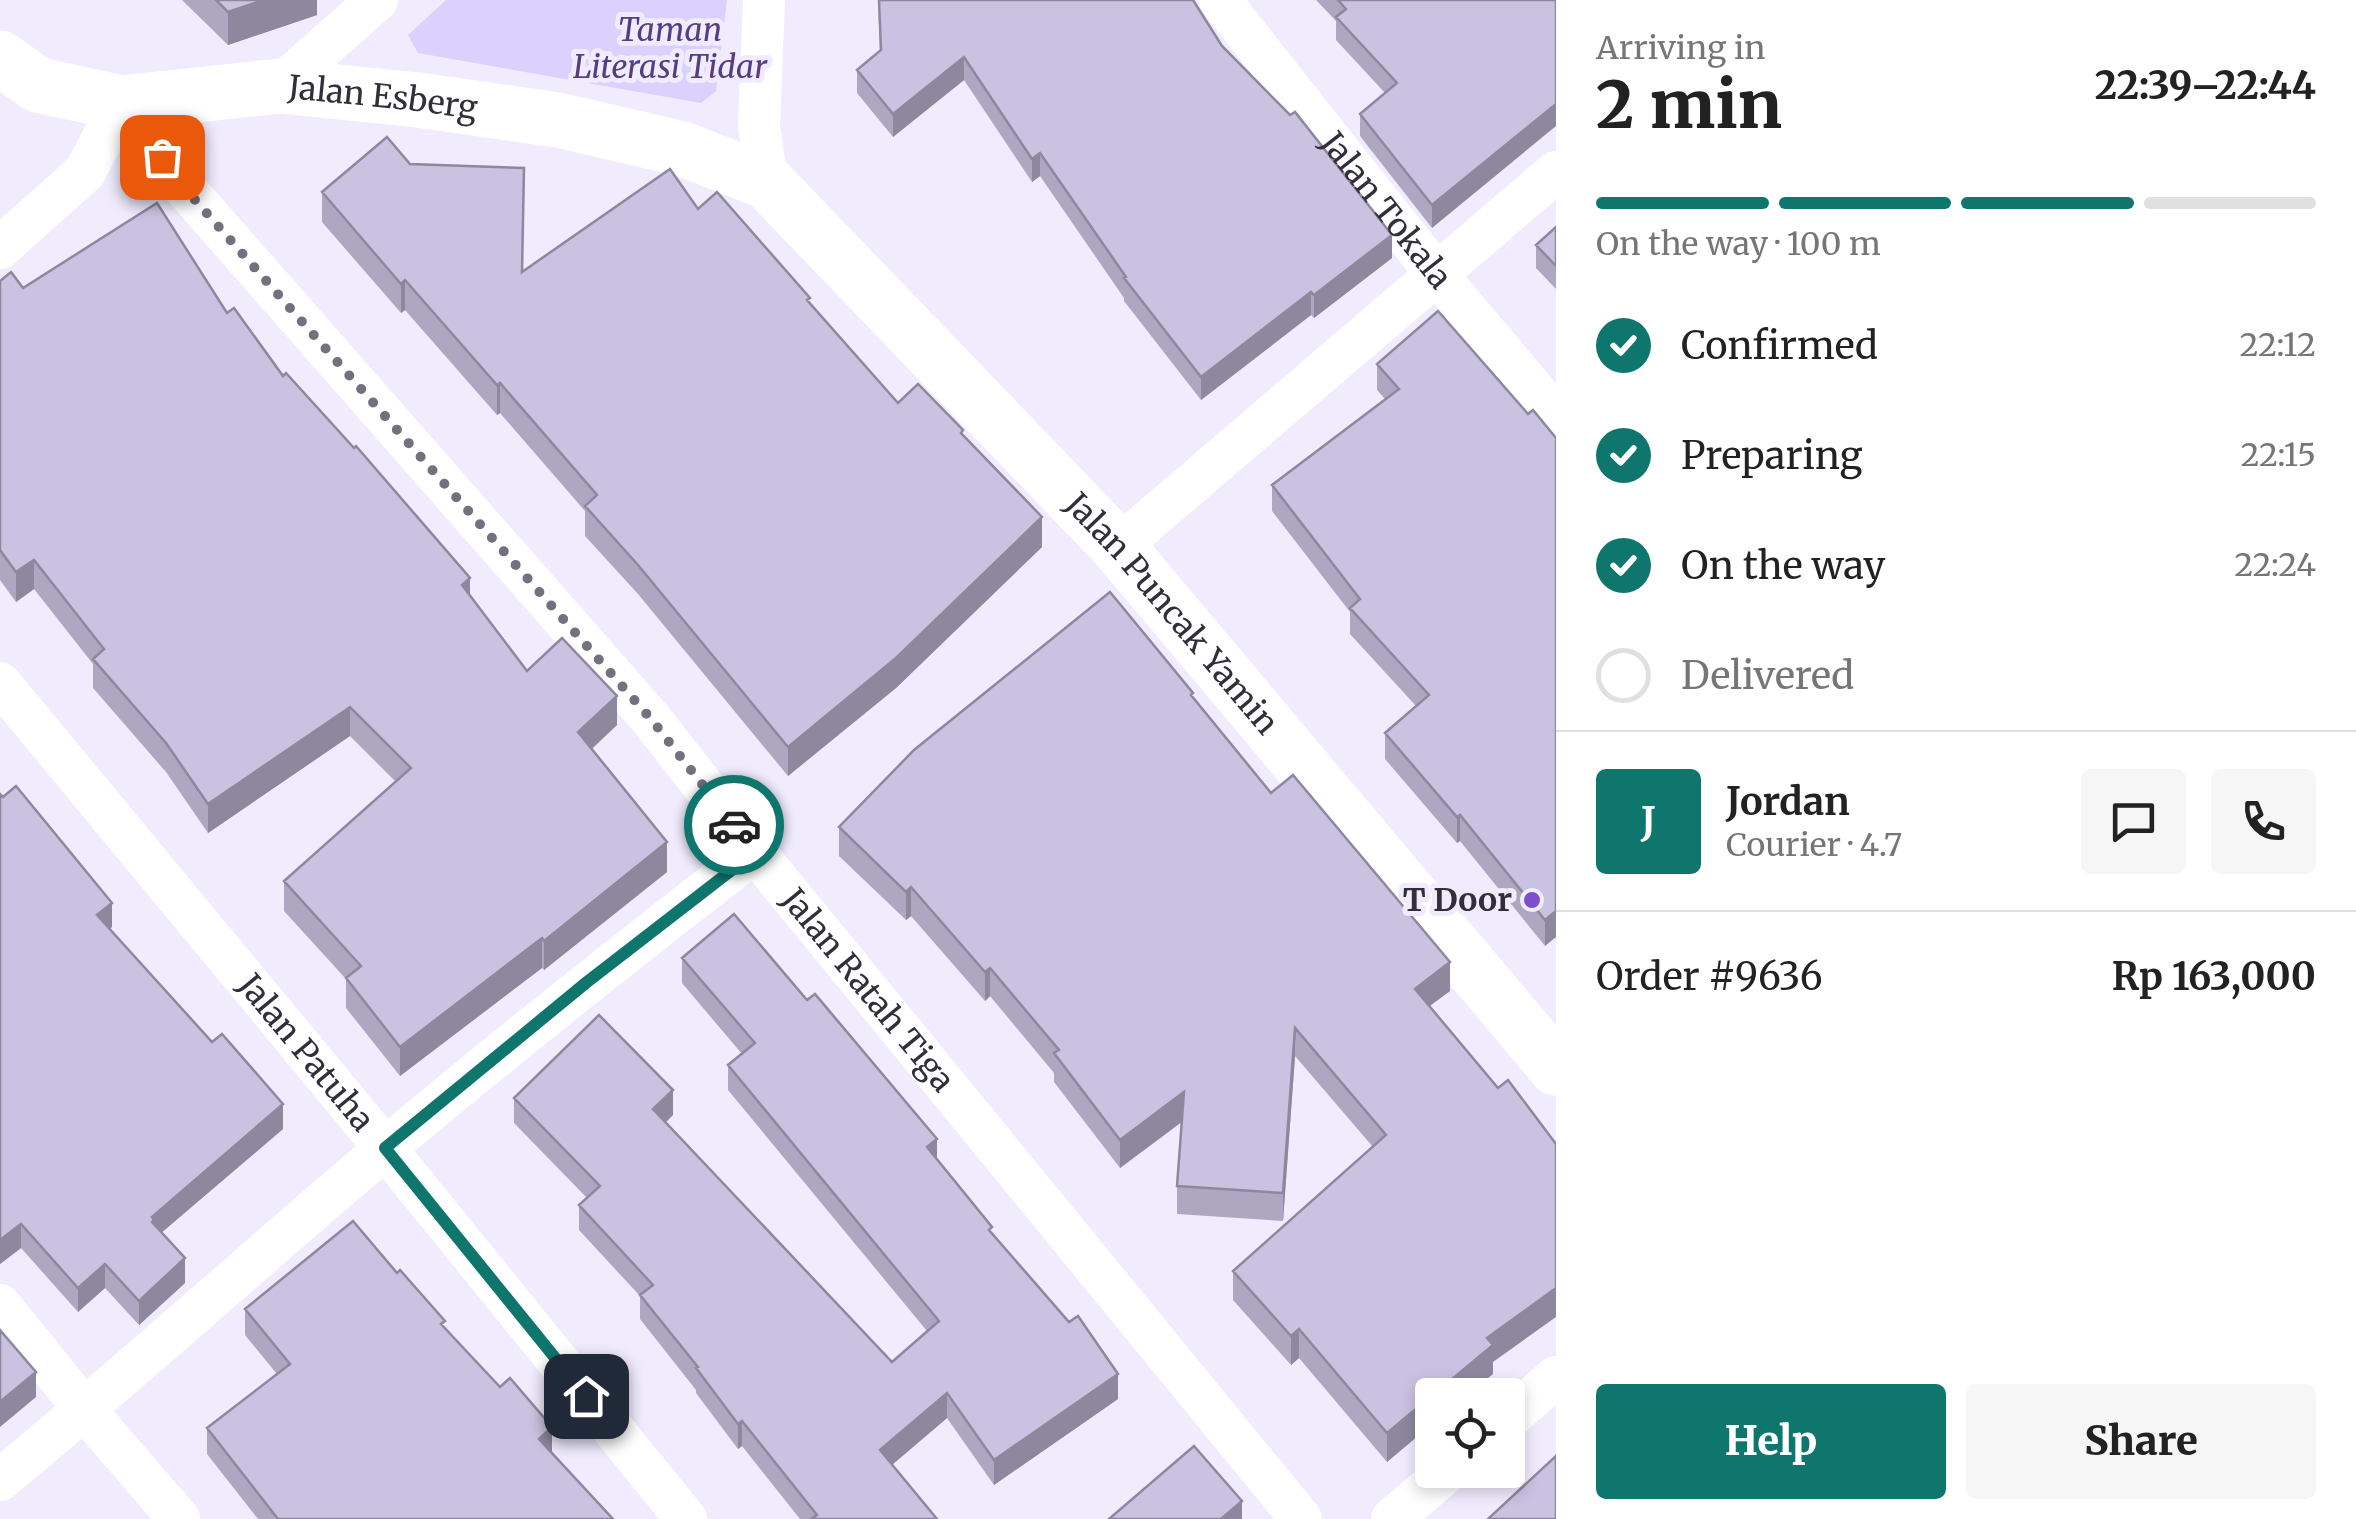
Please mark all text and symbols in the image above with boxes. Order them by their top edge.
park label: Taman Literasi Tidar [573,10,768,87]
text: Arriving in [1596,28,1765,68]
text: 22:39–22:44 [2095,62,2316,109]
text: 2 min [1596,64,1782,146]
street label: Jalan Esberg [285,67,480,128]
pin [120,115,205,200]
street label: Jalan Tokala [1311,123,1460,297]
icon: bag [135,130,190,185]
text: On the way · 100 m [1596,224,1881,264]
icon: check [1596,318,1651,373]
text: Confirmed [1681,322,1878,369]
text: 22:12 [2240,325,2316,365]
icon: check [1596,428,1651,483]
text: Preparing [1681,432,1863,479]
text: 22:15 [2241,435,2316,475]
street label: Jalan Puncak Yamin [1056,484,1287,742]
icon: check [1596,538,1651,593]
text: On the way [1681,542,1885,589]
text: 22:24 [2234,545,2316,585]
text: Delivered [1681,652,1854,699]
button: chat [2081,769,2186,874]
button: phone [2211,769,2316,874]
courier [684,775,784,875]
text: Jordan [1726,778,1850,825]
icon: car [707,798,762,853]
text: J [1641,798,1656,845]
text: Courier · 4.7 [1726,825,1902,865]
street label: Jalan Ratah Tiga [772,880,963,1100]
place label: T Door [1403,880,1512,920]
marker: T Door [1521,889,1543,911]
text: Order #9636 [1596,953,1823,1000]
text: Rp 163,000 [2112,953,2316,1000]
street label: Jalan Patuha [229,965,383,1139]
pin [544,1354,629,1439]
icon: home [559,1369,614,1424]
map controls [1415,1378,1525,1488]
button: locate [1415,1378,1525,1488]
button: Help [1596,1384,1946,1499]
button: Share [1966,1384,2316,1499]

